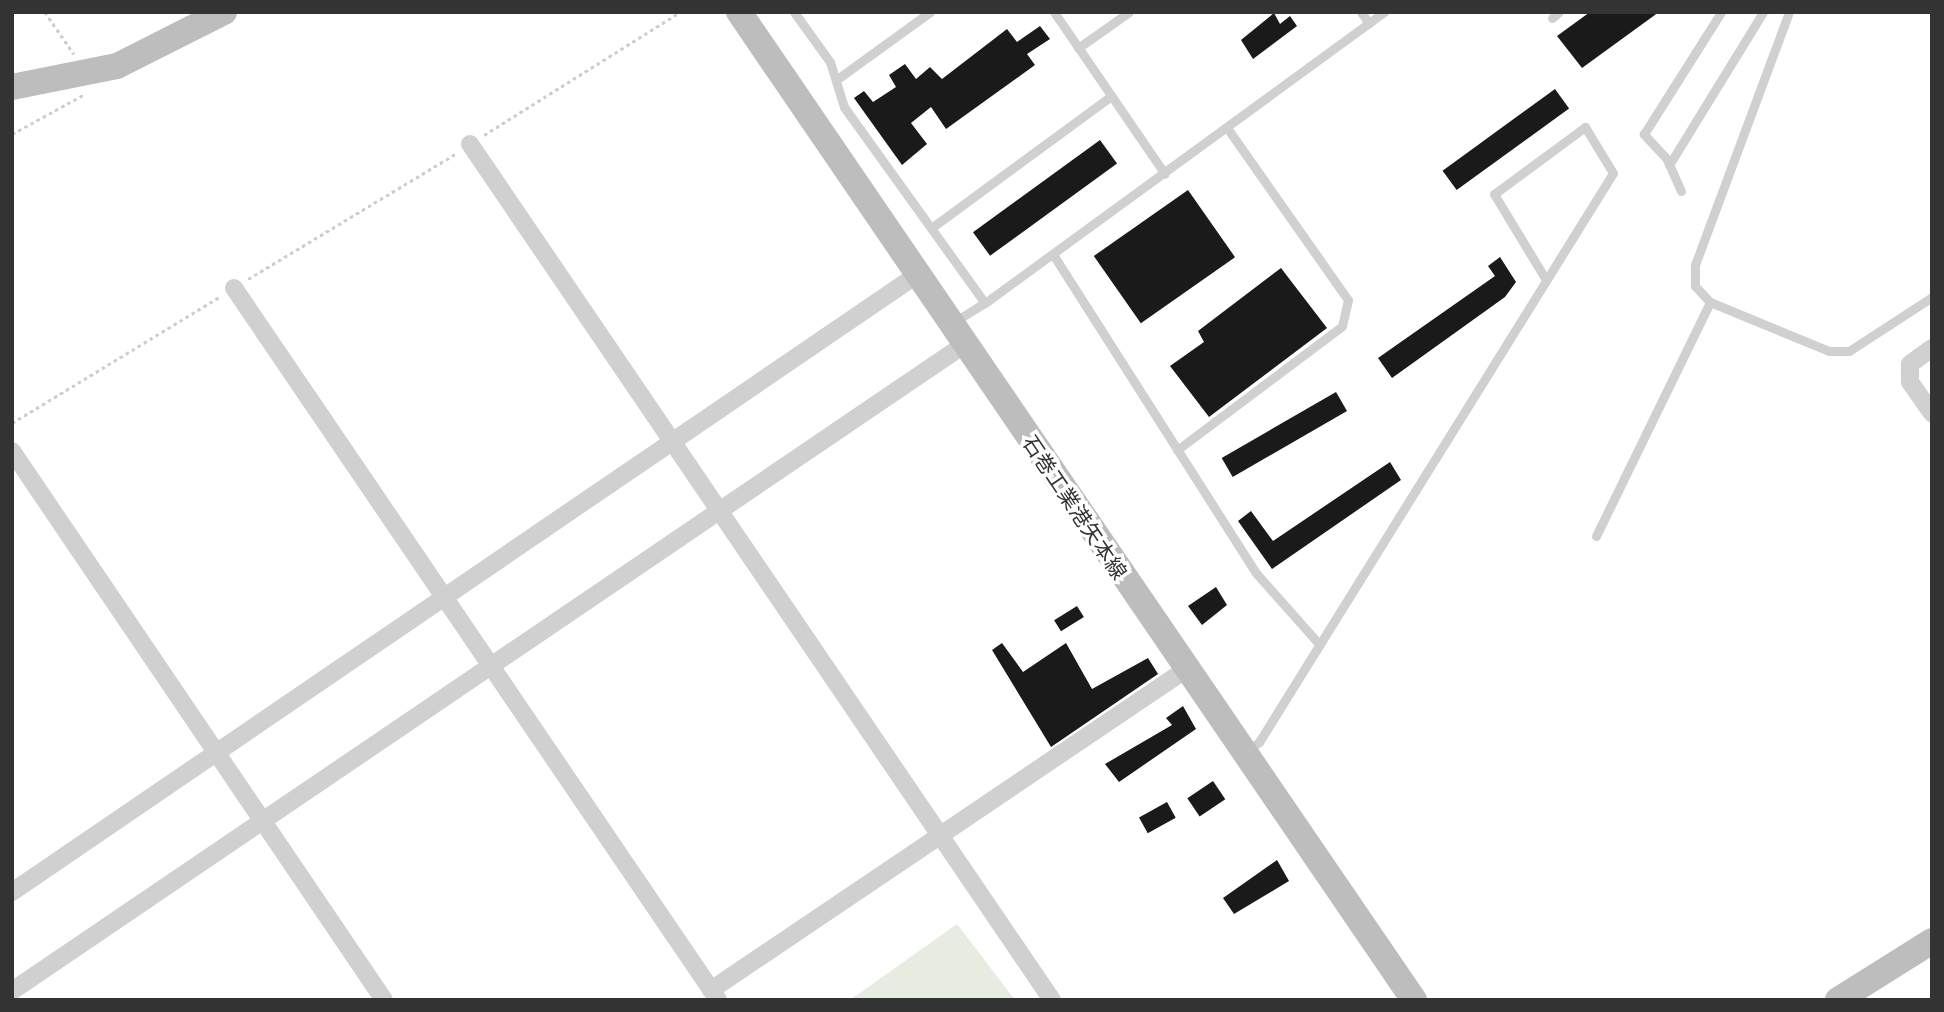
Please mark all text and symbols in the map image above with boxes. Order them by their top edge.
street label: 石巻工業港矢本線 [1018,430,1132,584]

